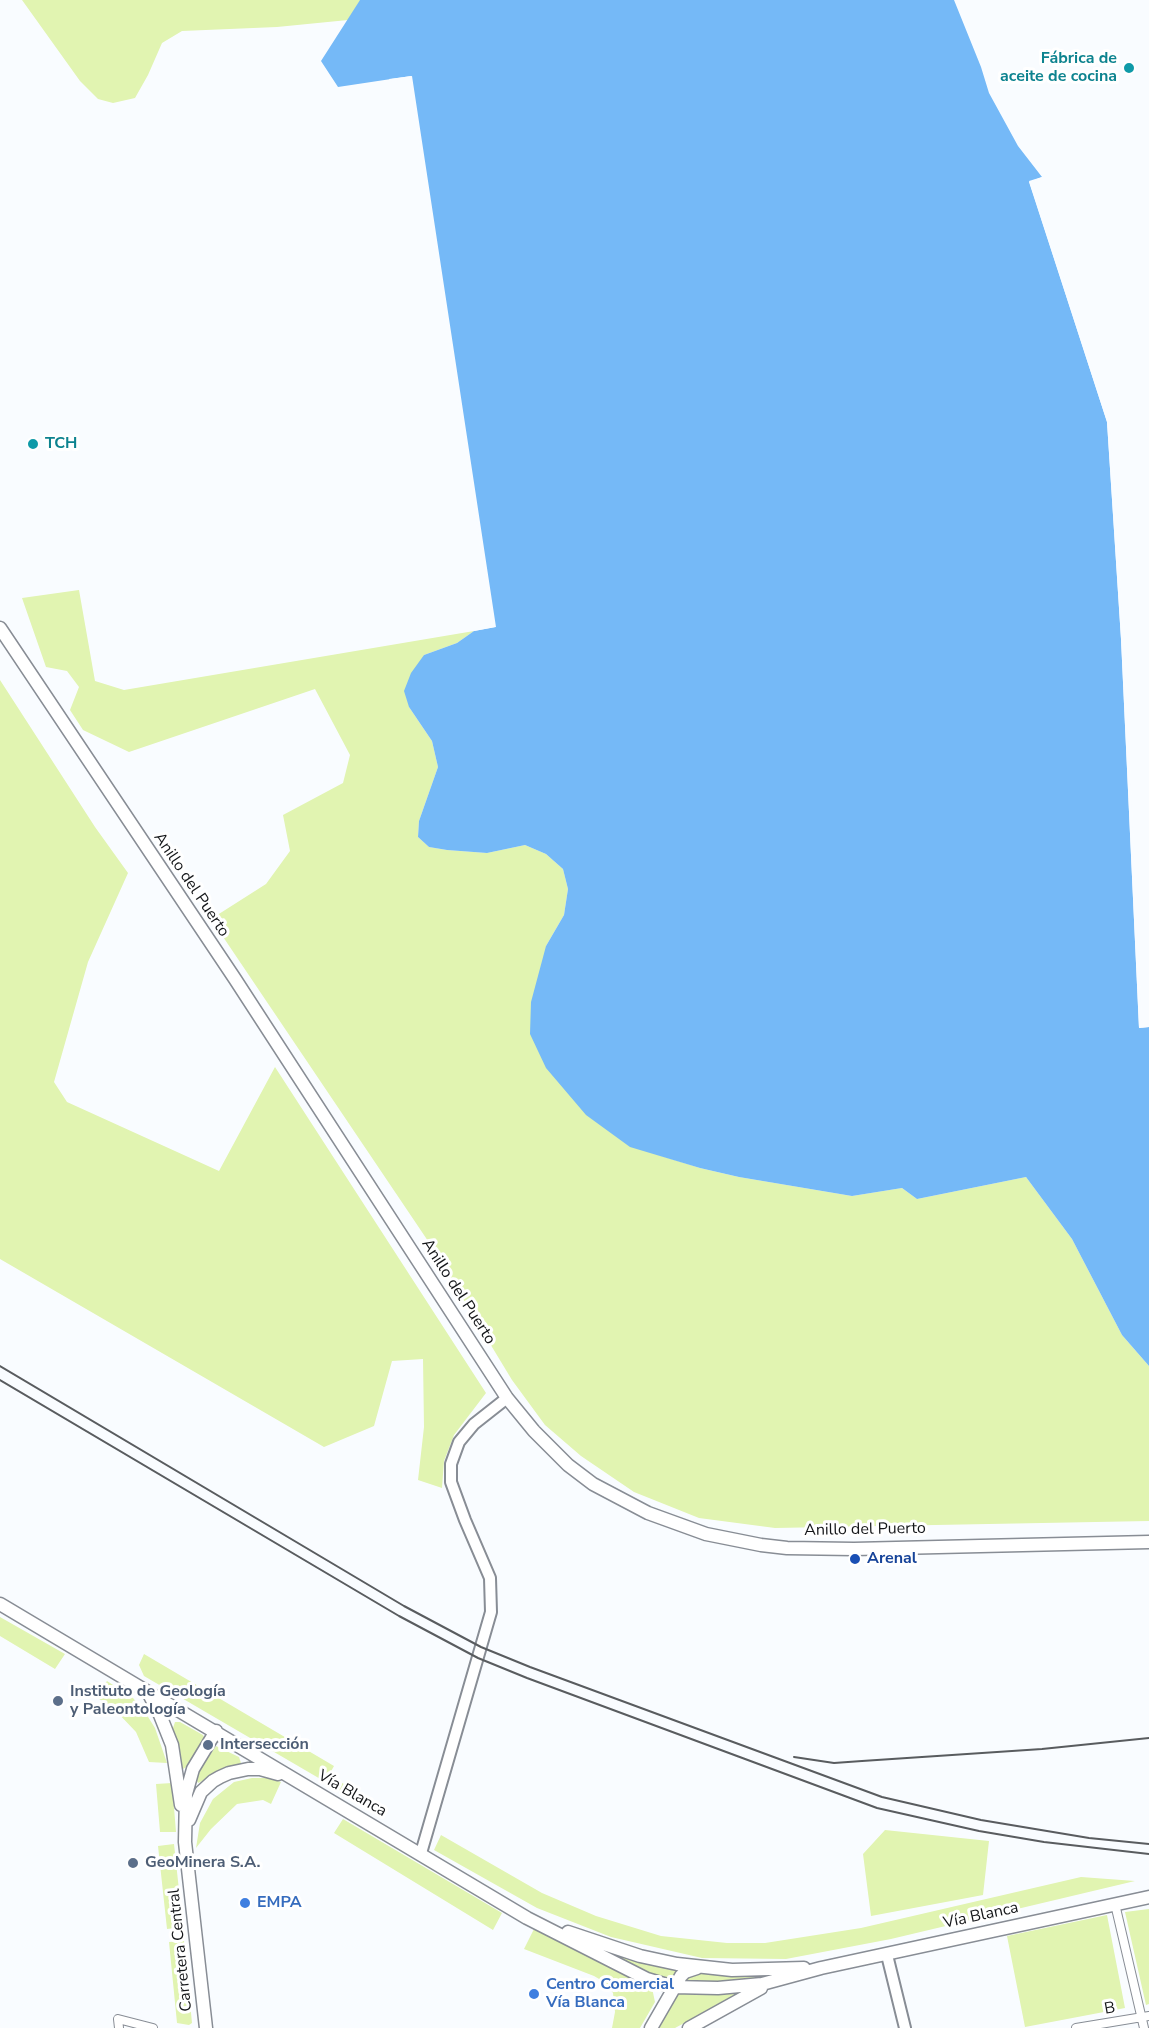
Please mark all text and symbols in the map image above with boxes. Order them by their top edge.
place label: Fábrica de aceite de cocina [1000,49,1117,87]
marker: Fábrica de aceite de cocina [1122,61,1136,75]
place label: TCH [45,434,77,454]
marker: TCH [26,437,40,451]
street label: Anillo del Puerto [149,829,233,941]
street label: Anillo del Puerto [417,1236,499,1348]
street label: Anillo del Puerto [804,1519,926,1541]
place label: Arenal [867,1549,917,1569]
marker: Arenal [848,1552,862,1566]
place label: Instituto de Geología y Paleontología [70,1682,226,1720]
marker: Instituto de Geología y Paleontología [51,1694,65,1708]
place label: Intersección [220,1735,309,1755]
marker: Intersección [201,1738,215,1752]
street label: Vía Blanca [314,1767,390,1821]
place label: GeoMinera S.A. [145,1853,260,1873]
marker: GeoMinera S.A. [126,1856,140,1870]
street label: Carretera Central [165,1888,197,2012]
place label: EMPA [257,1893,302,1913]
marker: EMPA [238,1896,252,1910]
street label: Vía Blanca [942,1899,1020,1933]
place label: Centro Comercial Vía Blanca [546,1975,674,2013]
marker: Centro Comercial Vía Blanca [527,1987,541,2001]
street label: B [1103,1999,1117,2019]

